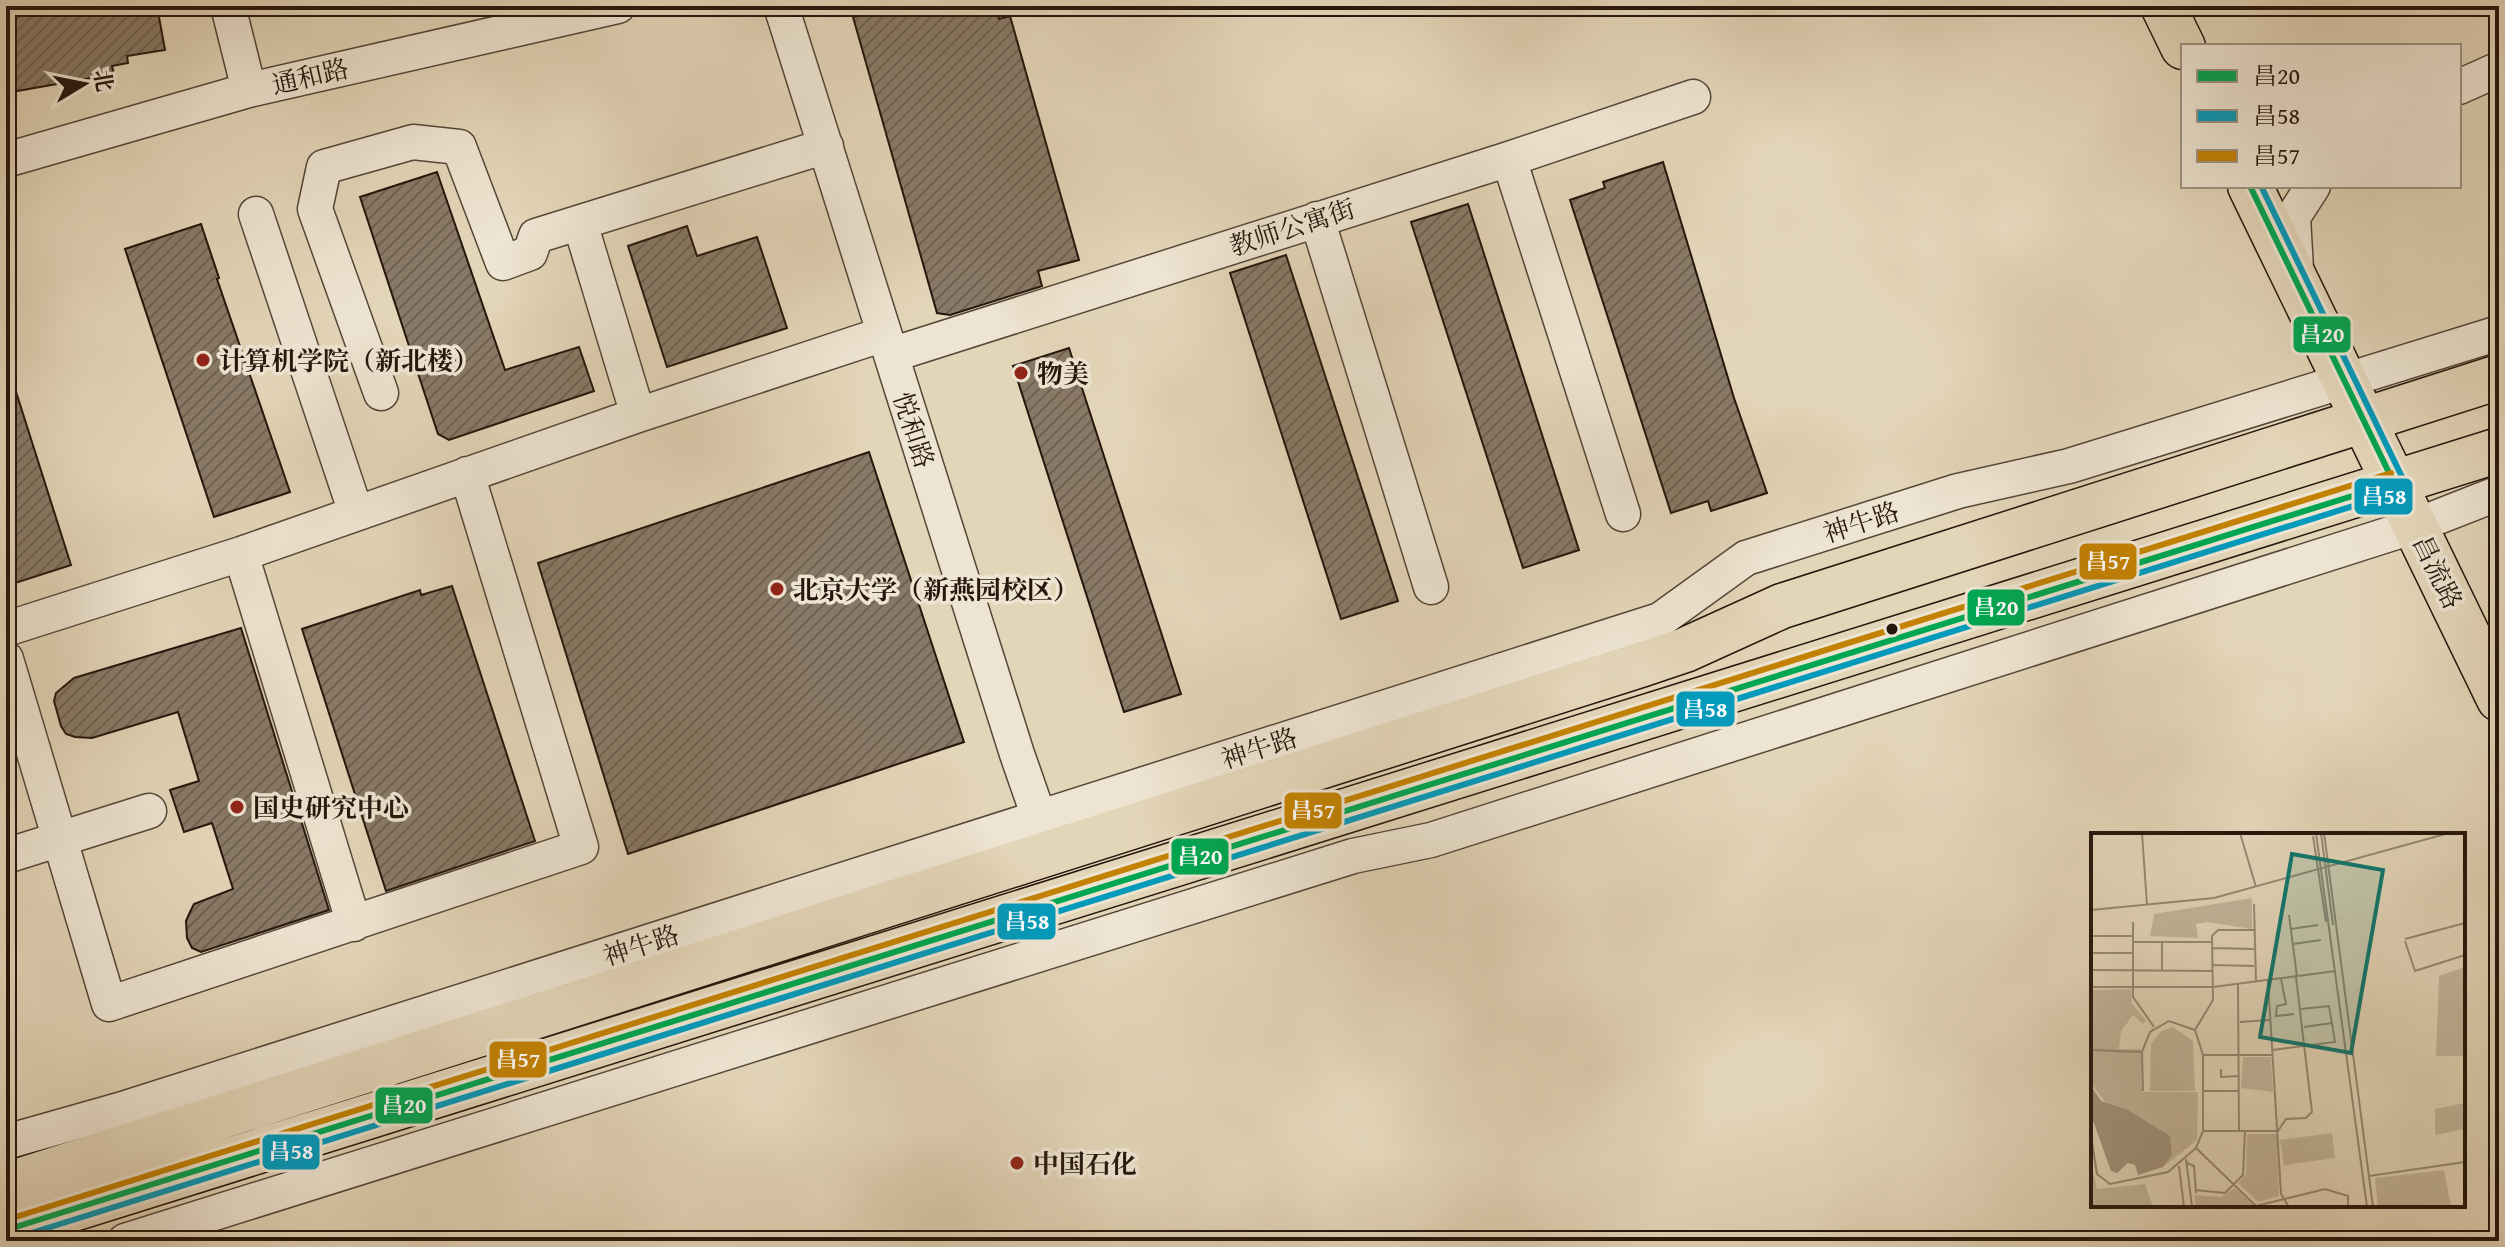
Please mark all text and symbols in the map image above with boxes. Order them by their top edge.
north arrow [44,44,124,124]
legend [2181,44,2461,188]
street label: 通和路 [268,48,352,104]
text: 昌20 [2253,58,2300,93]
text: 北 [86,67,121,94]
text: 昌58 [2253,98,2300,133]
text: 昌57 [2253,138,2300,173]
street label: 教师公寓街 [1224,188,1360,266]
line badge: 昌20 [2292,315,2352,354]
text: 昌20 [2300,318,2344,350]
place label: 计算机学院（新北楼） [219,341,479,380]
marker: 计算机学院（新北楼） [194,351,212,369]
place label: 物美 [1037,354,1089,393]
marker: 物美 [1012,364,1030,382]
street label: 悦和路 [883,387,945,473]
line badge: 昌58 [2353,477,2414,516]
text: 昌58 [2362,480,2406,512]
street label: 神牛路 [1818,491,1904,553]
street label: 昌流路 [2403,528,2473,616]
line badge: 昌57 [2078,542,2138,581]
text: 昌57 [2086,545,2130,577]
place label: 北京大学（新燕园校区） [793,570,1079,609]
marker: 北京大学（新燕园校区） [768,580,786,598]
line badge: 昌20 [1966,588,2026,627]
text: 昌20 [1974,591,2018,623]
unlabelled marker [1884,621,1900,637]
line badge: 昌58 [1675,690,1736,728]
text: 昌58 [1683,693,1727,725]
street label: 神牛路 [1216,717,1302,779]
place label: 国史研究中心 [253,788,409,827]
line badge: 昌57 [1283,791,1343,830]
text: 昌57 [1291,794,1335,826]
marker: 国史研究中心 [228,798,246,816]
inset map [2091,833,2465,1207]
line badge: 昌20 [1170,837,1230,876]
text: 昌20 [1178,840,1222,872]
line badge: 昌58 [996,902,1057,941]
text: 昌58 [1005,905,1049,937]
street label: 神牛路 [598,914,684,976]
line badge: 昌57 [488,1040,548,1079]
text: 昌57 [496,1043,540,1075]
line badge: 昌20 [374,1086,434,1125]
text: 昌20 [382,1089,426,1121]
line badge: 昌58 [261,1133,321,1171]
text: 昌58 [269,1135,313,1167]
place label: 中国石化 [1033,1144,1137,1183]
marker: 中国石化 [1008,1154,1026,1172]

